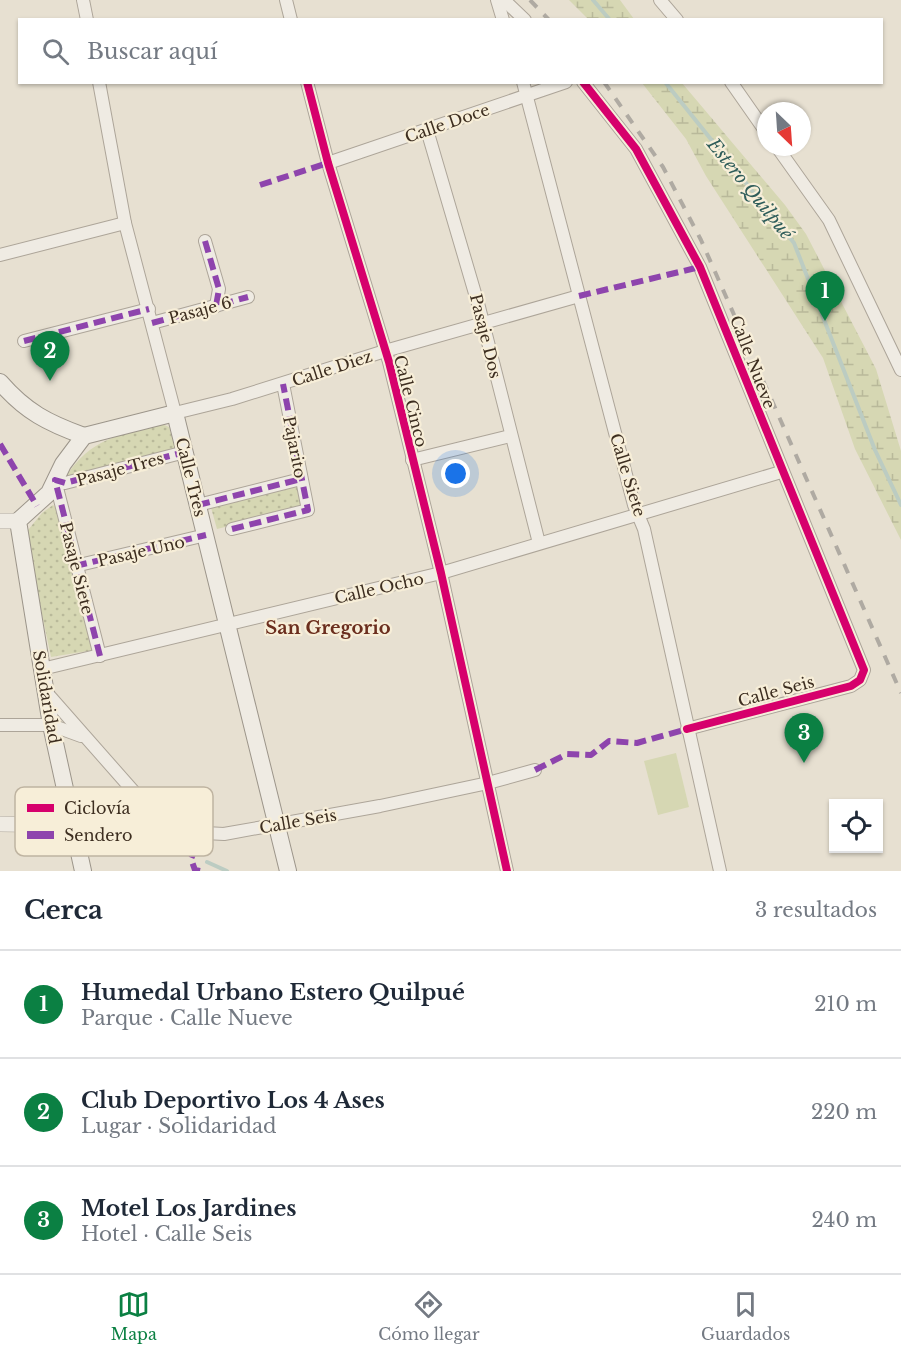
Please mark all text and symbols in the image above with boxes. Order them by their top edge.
search box [18,18,883,84]
icon: search [39,35,72,68]
text: Buscar aquí [87,38,218,65]
street label: Calle Doce [402,99,492,147]
north arrow [757,102,811,156]
water label: Estero Quilpué [702,133,799,245]
pin: 1 [806,272,844,321]
street label: Pasaje 6 [166,292,234,328]
street label: Pasaje Dos [466,292,506,380]
street label: Calle Nueve [726,313,780,411]
pin: 2 [31,332,70,381]
street label: Calle Diez [289,346,375,390]
street label: Calle Cinco [390,353,432,449]
street label: Pajarito [279,414,311,480]
street label: Calle Siete [606,431,650,519]
street label: Calle Tres [172,435,210,519]
street label: Pasaje Tres [74,448,166,490]
your location [441,459,470,488]
street label: Pasaje Siete [56,520,98,616]
street label: Pasaje Uno [95,531,187,571]
street label: Calle Ocho [332,568,426,608]
district label: San Gregorio [265,617,391,639]
street label: Solidaridad [29,649,65,746]
street label: Calle Seis [736,671,816,711]
pin: 3 [784,714,824,763]
legend [15,787,213,856]
text: Ciclovía [64,798,130,818]
map controls [829,799,883,853]
button: locate [829,799,883,853]
street label: Calle Seis [258,804,338,838]
text: Sendero [64,825,132,845]
text: Cerca [24,894,103,926]
text: 3 resultados [755,898,877,922]
text: Humedal Urbano Estero Quilpué [81,979,465,1006]
text: 1 [39,992,48,1016]
text: 210 m [814,992,877,1016]
text: Parque · Calle Nueve [81,1006,293,1030]
text: Club Deportivo Los 4 Ases [81,1087,385,1114]
text: 2 [37,1100,50,1124]
text: 220 m [811,1100,877,1124]
text: Lugar · Solidaridad [81,1114,277,1138]
text: Motel Los Jardines [81,1195,297,1222]
text: 3 [37,1208,50,1232]
text: 240 m [812,1208,877,1232]
text: Hotel · Calle Seis [81,1222,252,1246]
tab: Mapa [111,1288,157,1344]
tab: Cómo llegar [378,1288,480,1344]
tab: Guardados [701,1288,790,1344]

